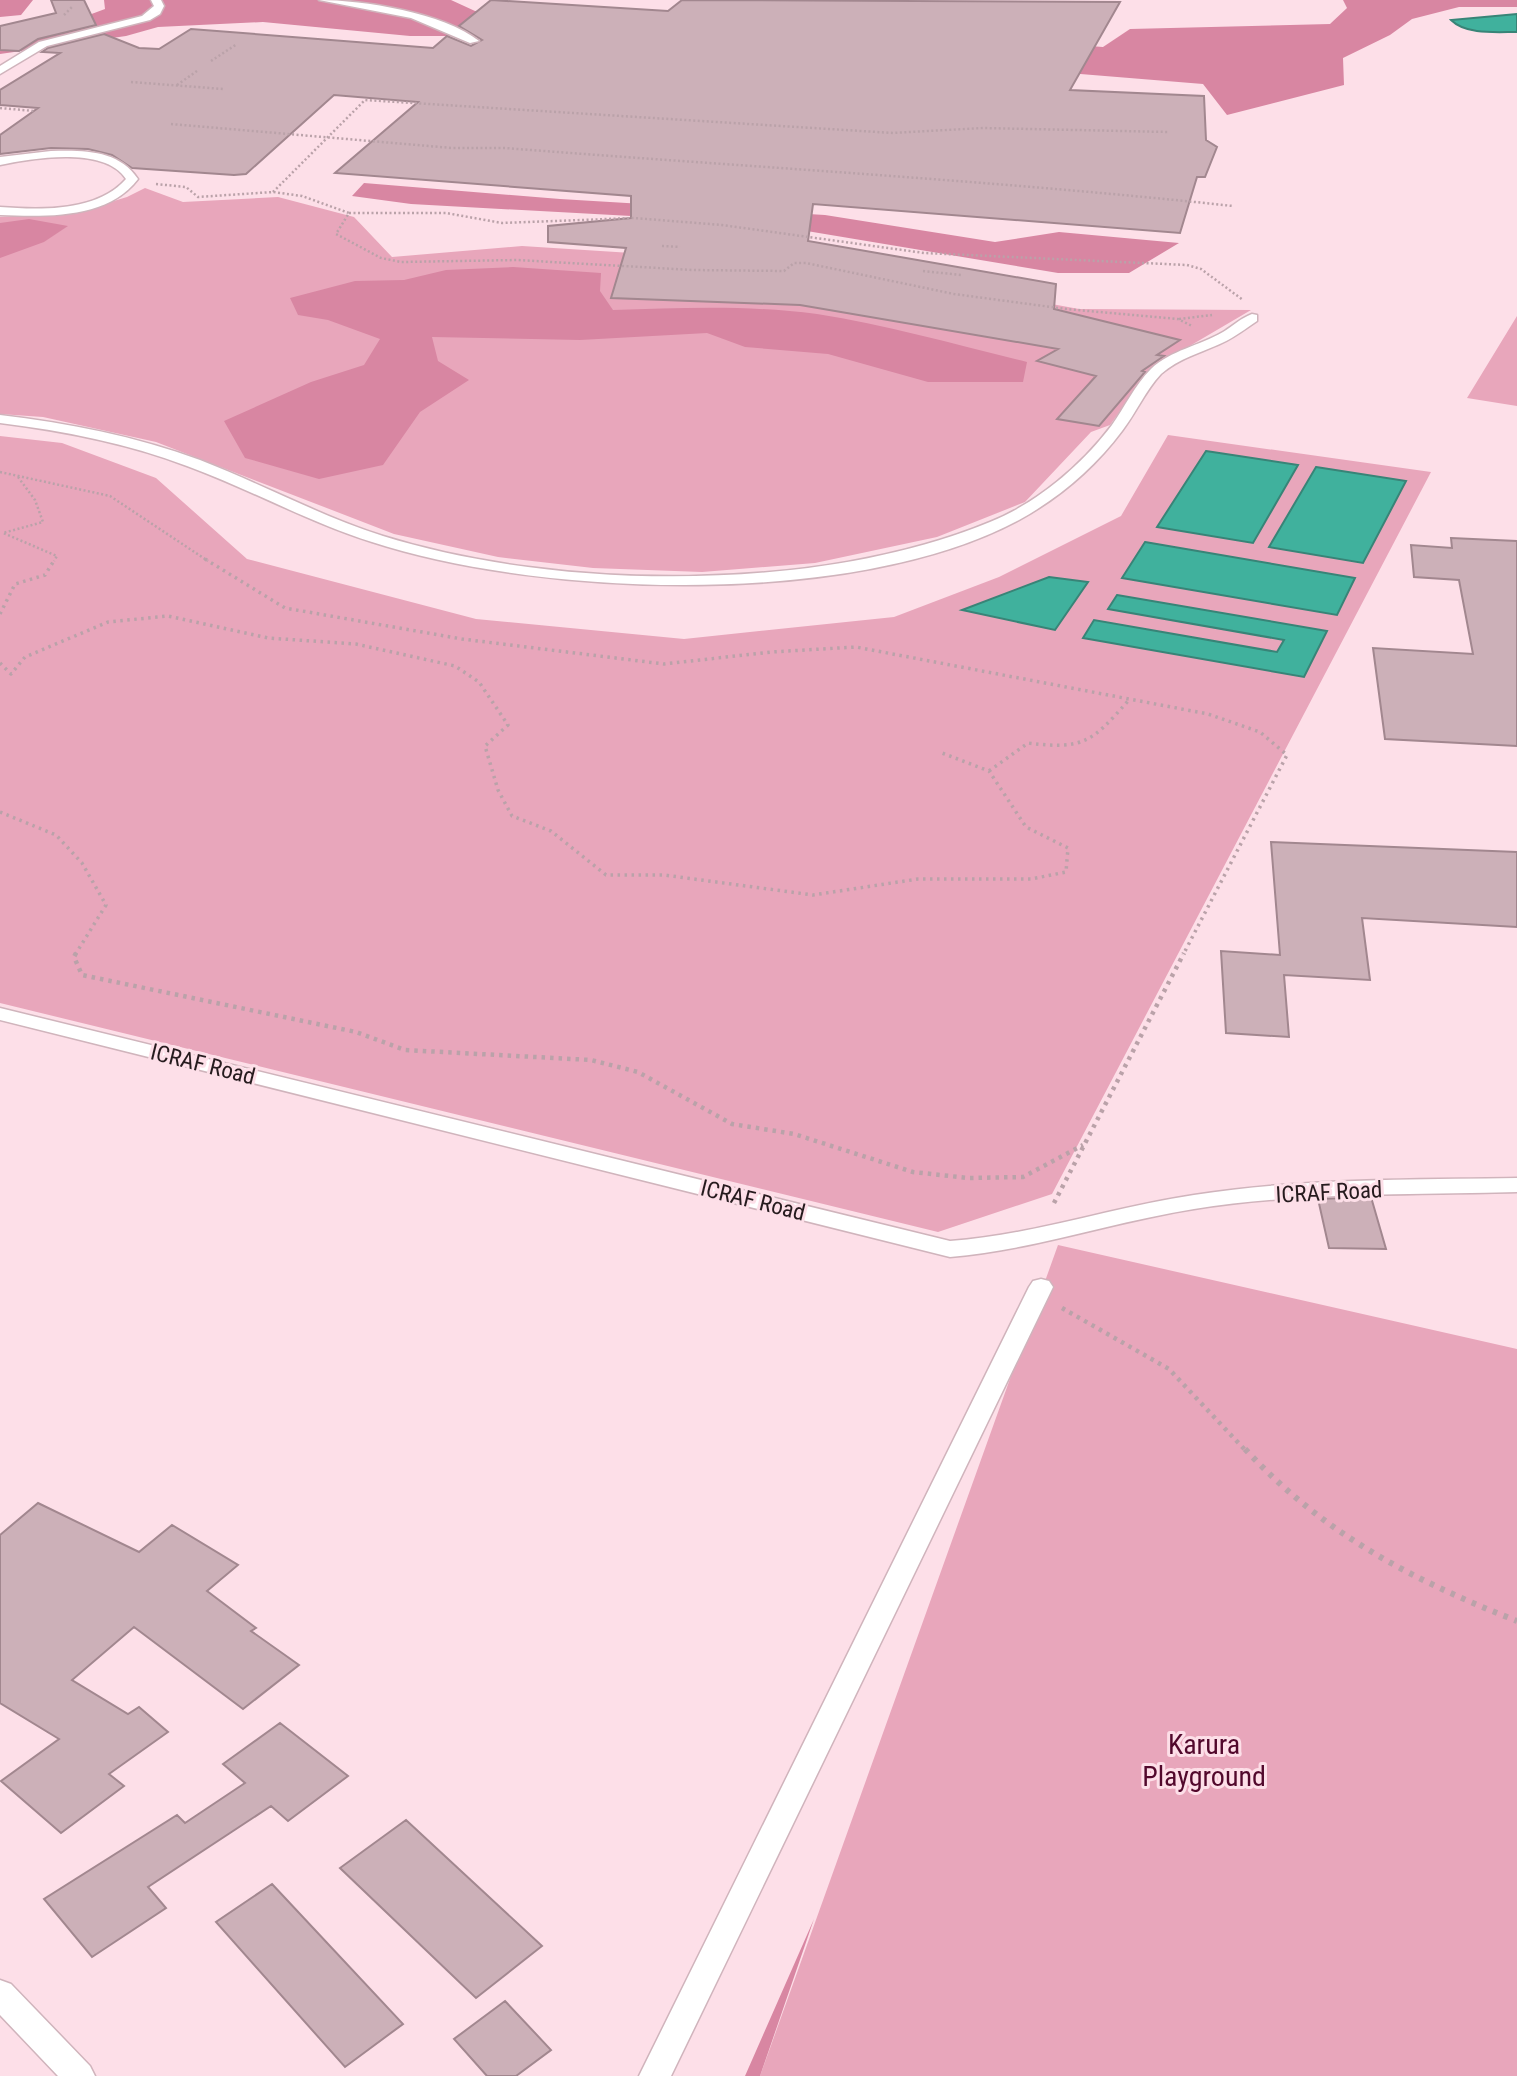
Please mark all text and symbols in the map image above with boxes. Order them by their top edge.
street label: ICRAF Road [148,1038,258,1091]
street label: ICRAF Road [698,1174,808,1227]
street label: ICRAF Road [1275,1176,1383,1209]
park label: Karura Playground [1142,1728,1266,1793]

